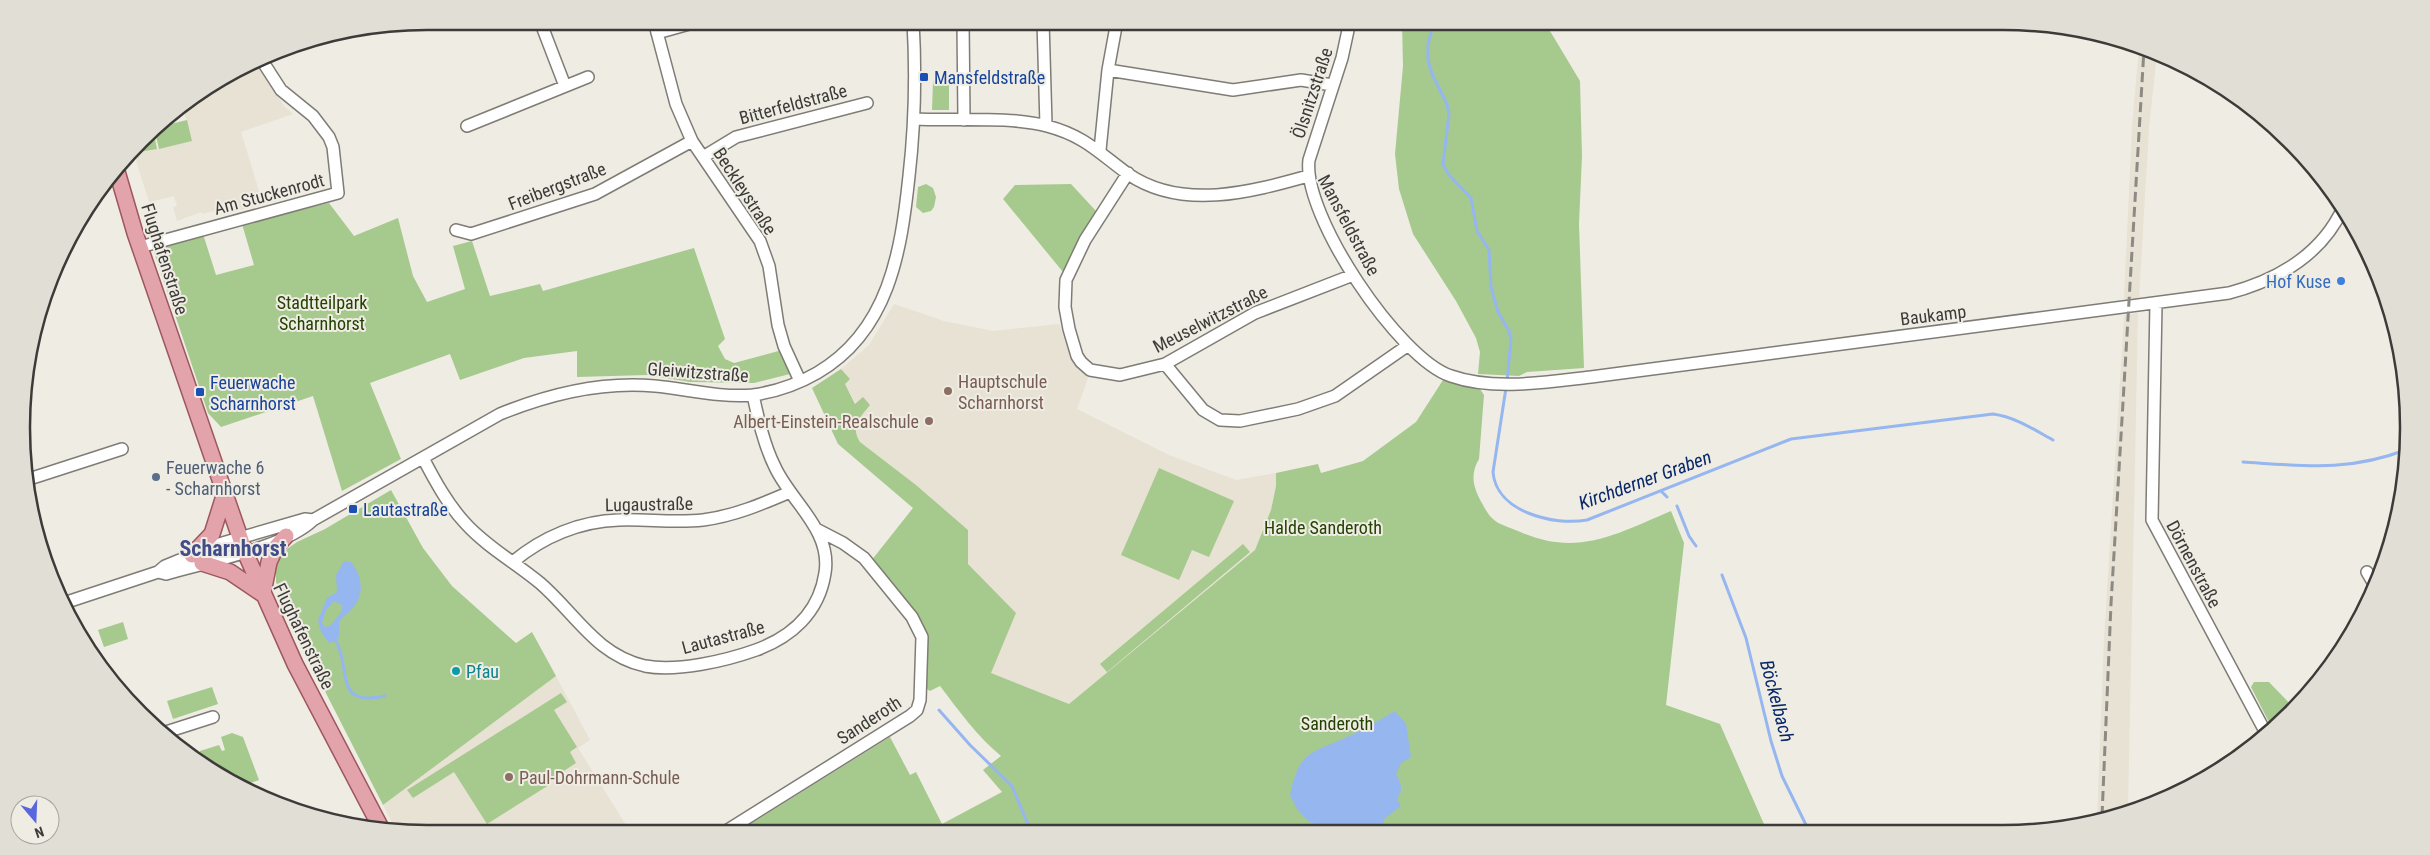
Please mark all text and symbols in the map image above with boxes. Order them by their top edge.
street label: Ölsnitzstraße [1287,45,1337,141]
place label: Mansfeldstraße [934,67,1045,88]
marker: Mansfeldstraße [918,71,930,83]
street label: Bitterfeldstraße [737,80,849,128]
street label: Beckleystraße [709,143,781,239]
street label: Freibergstraße [505,158,609,214]
street label: Am Stuckenrodt [211,169,327,219]
street label: Mansfeldstraße [1314,171,1384,279]
street label: Flughafenstraße [137,201,193,317]
place label: Hof Kuse [2266,271,2331,292]
marker: Hof Kuse [2335,275,2347,287]
street label: Meuselwitzstraße [1149,281,1271,357]
park label: Stadtteilpark Scharnhorst [277,292,367,334]
street label: Baukamp [1899,301,1967,329]
street label: Gleiwitzstraße [647,358,749,386]
place label: Hauptschule Scharnhorst [958,371,1047,413]
place label: Feuerwache Scharnhorst [210,372,296,414]
marker: Hauptschule Scharnhorst [942,385,954,397]
marker: Feuerwache Scharnhorst [194,386,206,398]
place label: Albert-Einstein-Realschule [733,411,919,432]
marker: Albert-Einstein-Realschule [923,415,935,427]
water label: Kirchderner Graben [1575,445,1715,515]
place label: Feuerwache 6 - Scharnhorst [166,457,264,499]
marker: Feuerwache 6 - Scharnhorst [150,471,162,483]
street label: Lugaustraße [605,493,693,515]
place label: Lautastraße [363,499,448,520]
marker: Lautastraße [347,503,359,515]
park label: Halde Sanderoth [1264,517,1382,538]
street label: Dörnenstraße [2162,517,2226,611]
district label: Scharnhorst [179,536,287,561]
street label: Flughafenstraße [269,580,339,692]
street label: Lautastraße [679,616,767,658]
water label: Böckelbach [1755,657,1799,745]
place label: Pfau [466,661,499,682]
marker: Pfau [450,665,462,677]
street label: Sanderoth [833,691,905,749]
park label: Sanderoth [1301,713,1373,734]
place label: Paul-Dohrmann-Schule [519,767,680,788]
marker: Paul-Dohrmann-Schule [503,771,515,783]
north arrow [10,795,60,845]
text: N [33,823,46,841]

